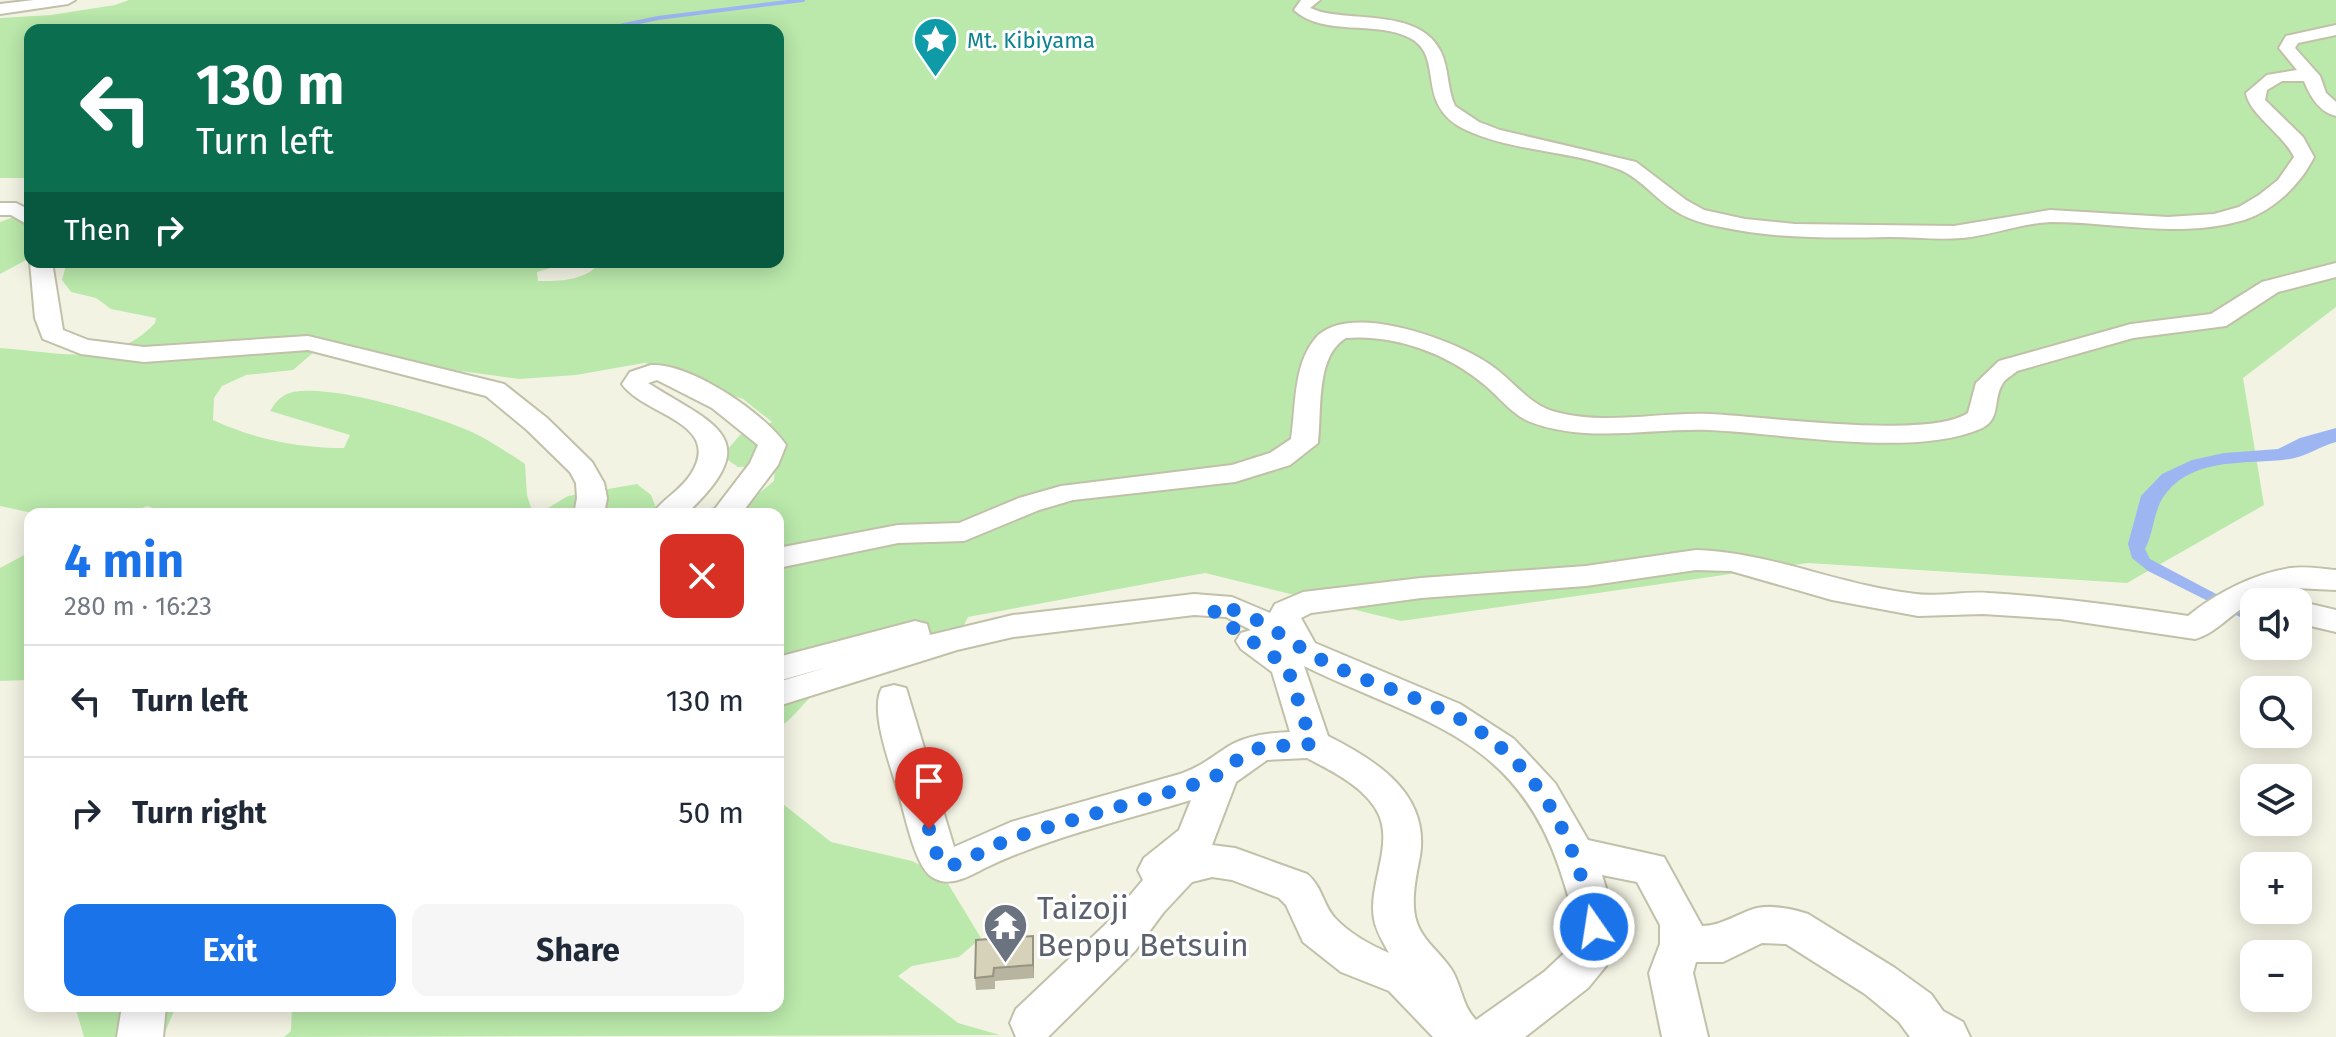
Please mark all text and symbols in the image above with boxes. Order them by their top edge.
place icon: Mt. Kibiyama [912,16,960,79]
place label: Mt. Kibiyama [967,27,1095,54]
text: 130 m [196,52,344,119]
icon: left [64,56,168,160]
text: Turn left [196,120,334,164]
icon: right [147,208,191,252]
text: Then [64,212,131,248]
text: 4 min [64,532,184,590]
button: close [660,534,744,618]
map controls [2240,588,2312,1012]
button: sound [2240,588,2312,660]
text: 280 m · 16:23 [64,591,212,622]
button: search [2240,676,2312,748]
icon: left [64,679,108,723]
text: Turn left [132,683,248,719]
text: 130 m [666,683,744,719]
pin [895,747,963,829]
icon: arrive [907,759,951,803]
button: layers [2240,764,2312,836]
icon: right [64,791,108,835]
text: Turn right [132,795,267,831]
text: 50 m [679,795,744,831]
button: + [2240,852,2312,924]
position arrow [1552,885,1636,969]
place label: Taizoji Beppu Betsuin [1037,889,1249,964]
temple icon: Taizoji Beppu Betsuin [982,902,1030,965]
button: Exit [64,904,396,996]
button: Share [412,904,744,996]
button: − [2240,940,2312,1012]

